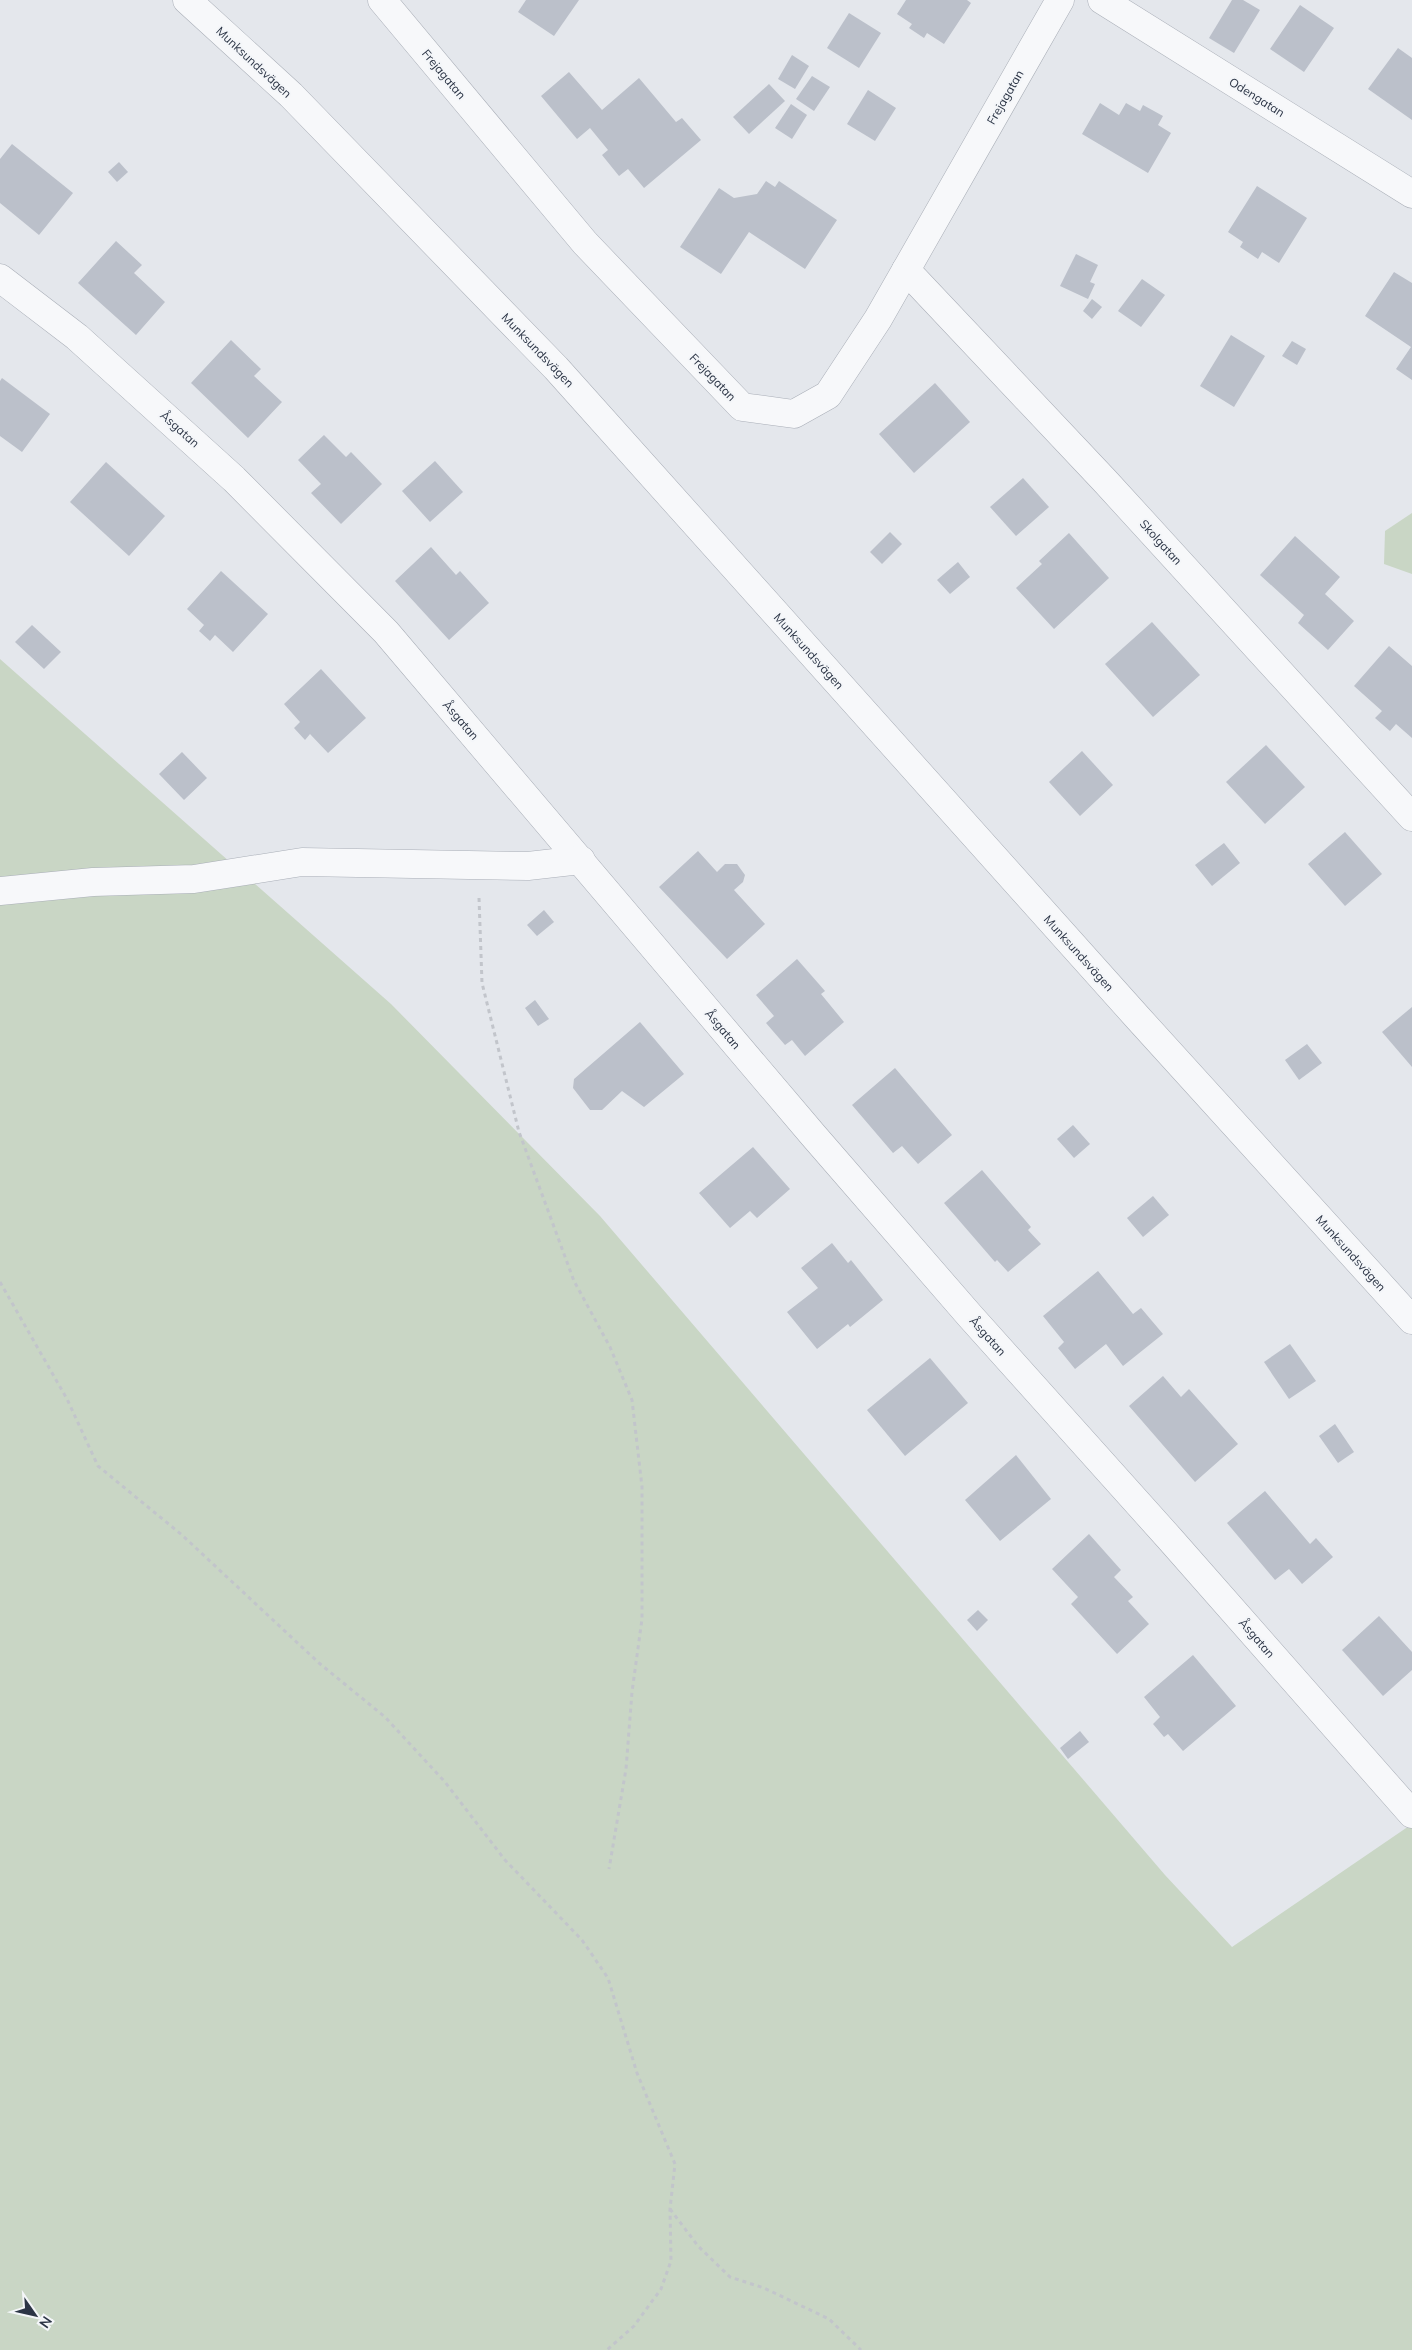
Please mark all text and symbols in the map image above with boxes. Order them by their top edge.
street label: Munksundsvägen [213,23,295,101]
street label: Frejagatan [419,46,469,102]
street label: Frejagatan [983,67,1027,127]
street label: Odengatan [1226,74,1288,120]
street label: Munksundsvägen [499,310,577,390]
street label: Frejagatan [687,350,739,404]
street label: Åsgatan [157,408,203,450]
street label: Skolgatan [1137,516,1185,568]
street label: Munksundsvägen [771,610,847,692]
street label: Åsgatan [440,697,482,743]
street label: Munksundsvägen [1041,912,1117,994]
street label: Åsgatan [702,1006,744,1052]
street label: Munksundsvägen [1313,1212,1389,1294]
street label: Åsgatan [967,1313,1009,1359]
street label: Åsgatan [1236,1615,1278,1661]
north arrow [10,2290,60,2340]
text: N [35,2313,56,2332]

